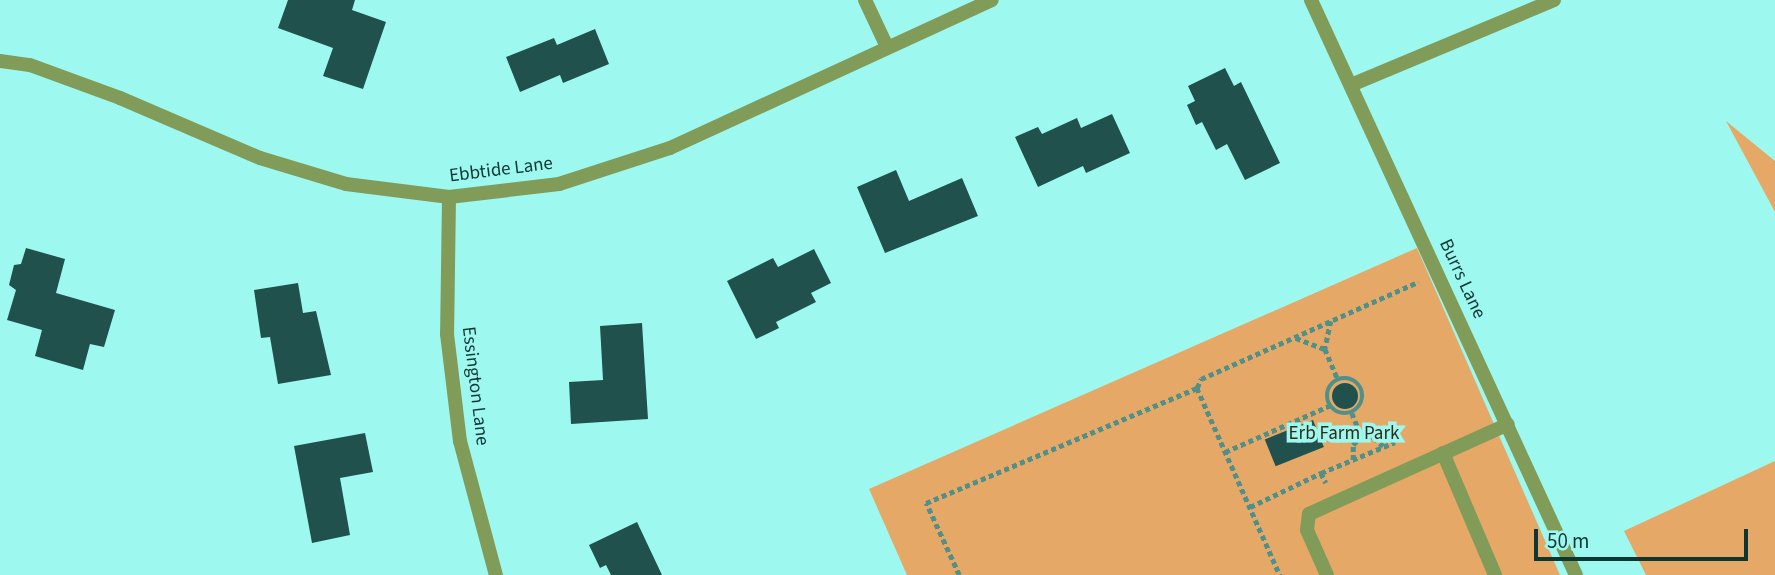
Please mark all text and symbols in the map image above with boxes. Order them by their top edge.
street label: Ebbtide Lane [448,152,554,188]
street label: Burrs Lane [1434,236,1490,322]
street label: Essington Lane [456,325,494,447]
park label: Erb Farm Park [1289,423,1399,445]
scale bar [1537,516,1750,560]
text: 50 m [1547,526,1589,556]

